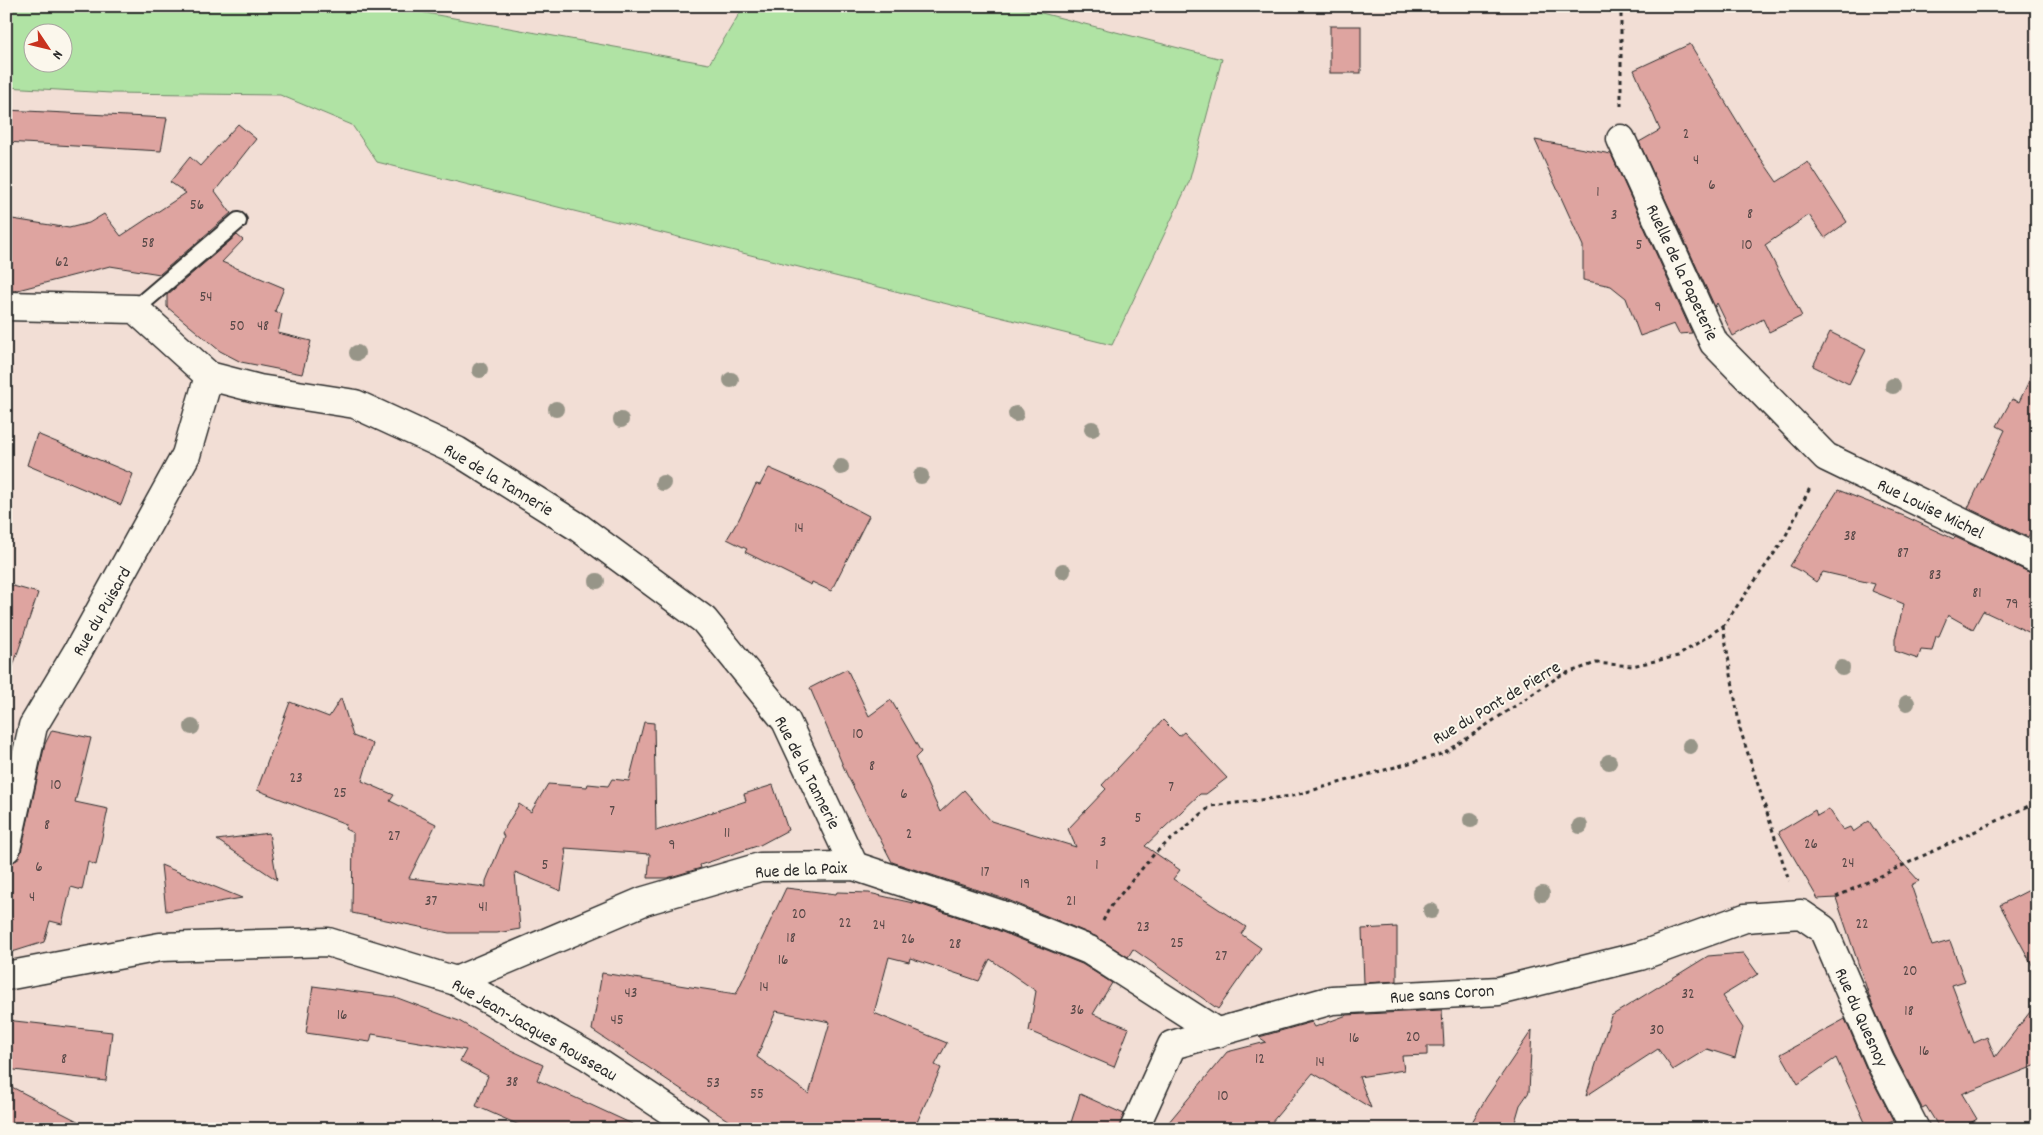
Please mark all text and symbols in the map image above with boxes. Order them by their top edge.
north arrow [22,22,72,72]
text: N [47,46,67,63]
house number: 2 [1683,124,1689,146]
house number: 4 [1693,150,1699,172]
house number: 6 [1708,175,1716,197]
house number: 1 [1596,182,1600,204]
house number: 56 [190,195,204,217]
street label: Ruelle de la Papeterie [1638,201,1723,345]
house number: 8 [1747,204,1753,226]
house number: 3 [1611,205,1617,227]
house number: 58 [142,233,154,255]
house number: 5 [1636,235,1643,257]
house number: 10 [1741,235,1753,257]
house number: 62 [55,252,69,274]
house number: 54 [199,287,213,309]
house number: 9 [1655,297,1661,319]
house number: 50 [229,316,245,338]
house number: 48 [257,316,269,338]
street label: Rue de la Tannerie [438,438,557,524]
street label: Rue Louise Michel [1872,474,1988,547]
house number: 14 [794,518,804,540]
house number: 38 [1844,526,1856,548]
house number: 87 [1897,543,1909,565]
street label: Rue du Puisard [68,563,139,661]
house number: 83 [1929,565,1941,587]
house number: 81 [1972,583,1982,605]
house number: 79 [2006,594,2018,616]
street label: Rue du Pont de Pierre [1429,656,1566,752]
street label: Rue de la Tannerie [766,712,845,834]
house number: 10 [852,724,864,746]
house number: 8 [869,756,875,778]
house number: 23 [289,768,303,790]
house number: 10 [50,775,62,797]
house number: 7 [1168,777,1174,799]
house number: 25 [333,783,347,805]
house number: 6 [900,784,908,806]
house number: 7 [609,801,615,823]
house number: 5 [1135,808,1142,830]
house number: 8 [44,815,50,837]
house number: 11 [724,823,730,845]
house number: 2 [906,824,912,846]
house number: 27 [388,826,400,848]
house number: 3 [1100,832,1106,854]
house number: 26 [1804,834,1818,856]
house number: 9 [669,835,675,857]
house number: 24 [1842,853,1854,875]
house number: 5 [542,855,549,877]
house number: 1 [1095,855,1099,877]
house number: 6 [35,857,43,879]
street label: Rue de la Paix [754,857,848,886]
house number: 17 [980,862,990,884]
house number: 19 [1020,874,1030,896]
house number: 4 [29,887,35,909]
house number: 37 [425,891,437,913]
house number: 21 [1066,891,1076,913]
house number: 41 [478,897,488,919]
house number: 20 [792,904,806,926]
house number: 22 [838,913,852,935]
house number: 22 [1855,914,1869,936]
house number: 24 [873,915,885,937]
house number: 23 [1136,917,1150,939]
house number: 18 [786,928,796,950]
house number: 26 [901,929,915,951]
house number: 25 [1170,933,1184,955]
house number: 28 [949,934,961,956]
house number: 27 [1215,946,1227,968]
house number: 16 [778,950,788,972]
house number: 20 [1903,961,1917,983]
street label: Rue du Quesnoy [1827,964,1893,1072]
street label: Rue Jean-Jacques Rousseau [446,973,621,1089]
house number: 14 [759,977,769,999]
street label: Rue sans Coron [1389,979,1495,1012]
house number: 43 [625,983,637,1005]
house number: 32 [1681,984,1695,1006]
house number: 36 [1070,1000,1084,1022]
house number: 18 [1904,1001,1914,1023]
house number: 16 [337,1005,347,1027]
house number: 45 [610,1010,624,1032]
house number: 30 [1650,1020,1664,1042]
house number: 20 [1406,1027,1420,1049]
house number: 16 [1349,1028,1359,1050]
house number: 16 [1919,1041,1929,1063]
house number: 8 [61,1049,67,1071]
house number: 12 [1255,1049,1265,1071]
house number: 14 [1315,1052,1325,1074]
house number: 38 [506,1072,518,1094]
house number: 53 [706,1073,720,1095]
house number: 55 [750,1084,764,1106]
house number: 10 [1217,1086,1229,1108]

